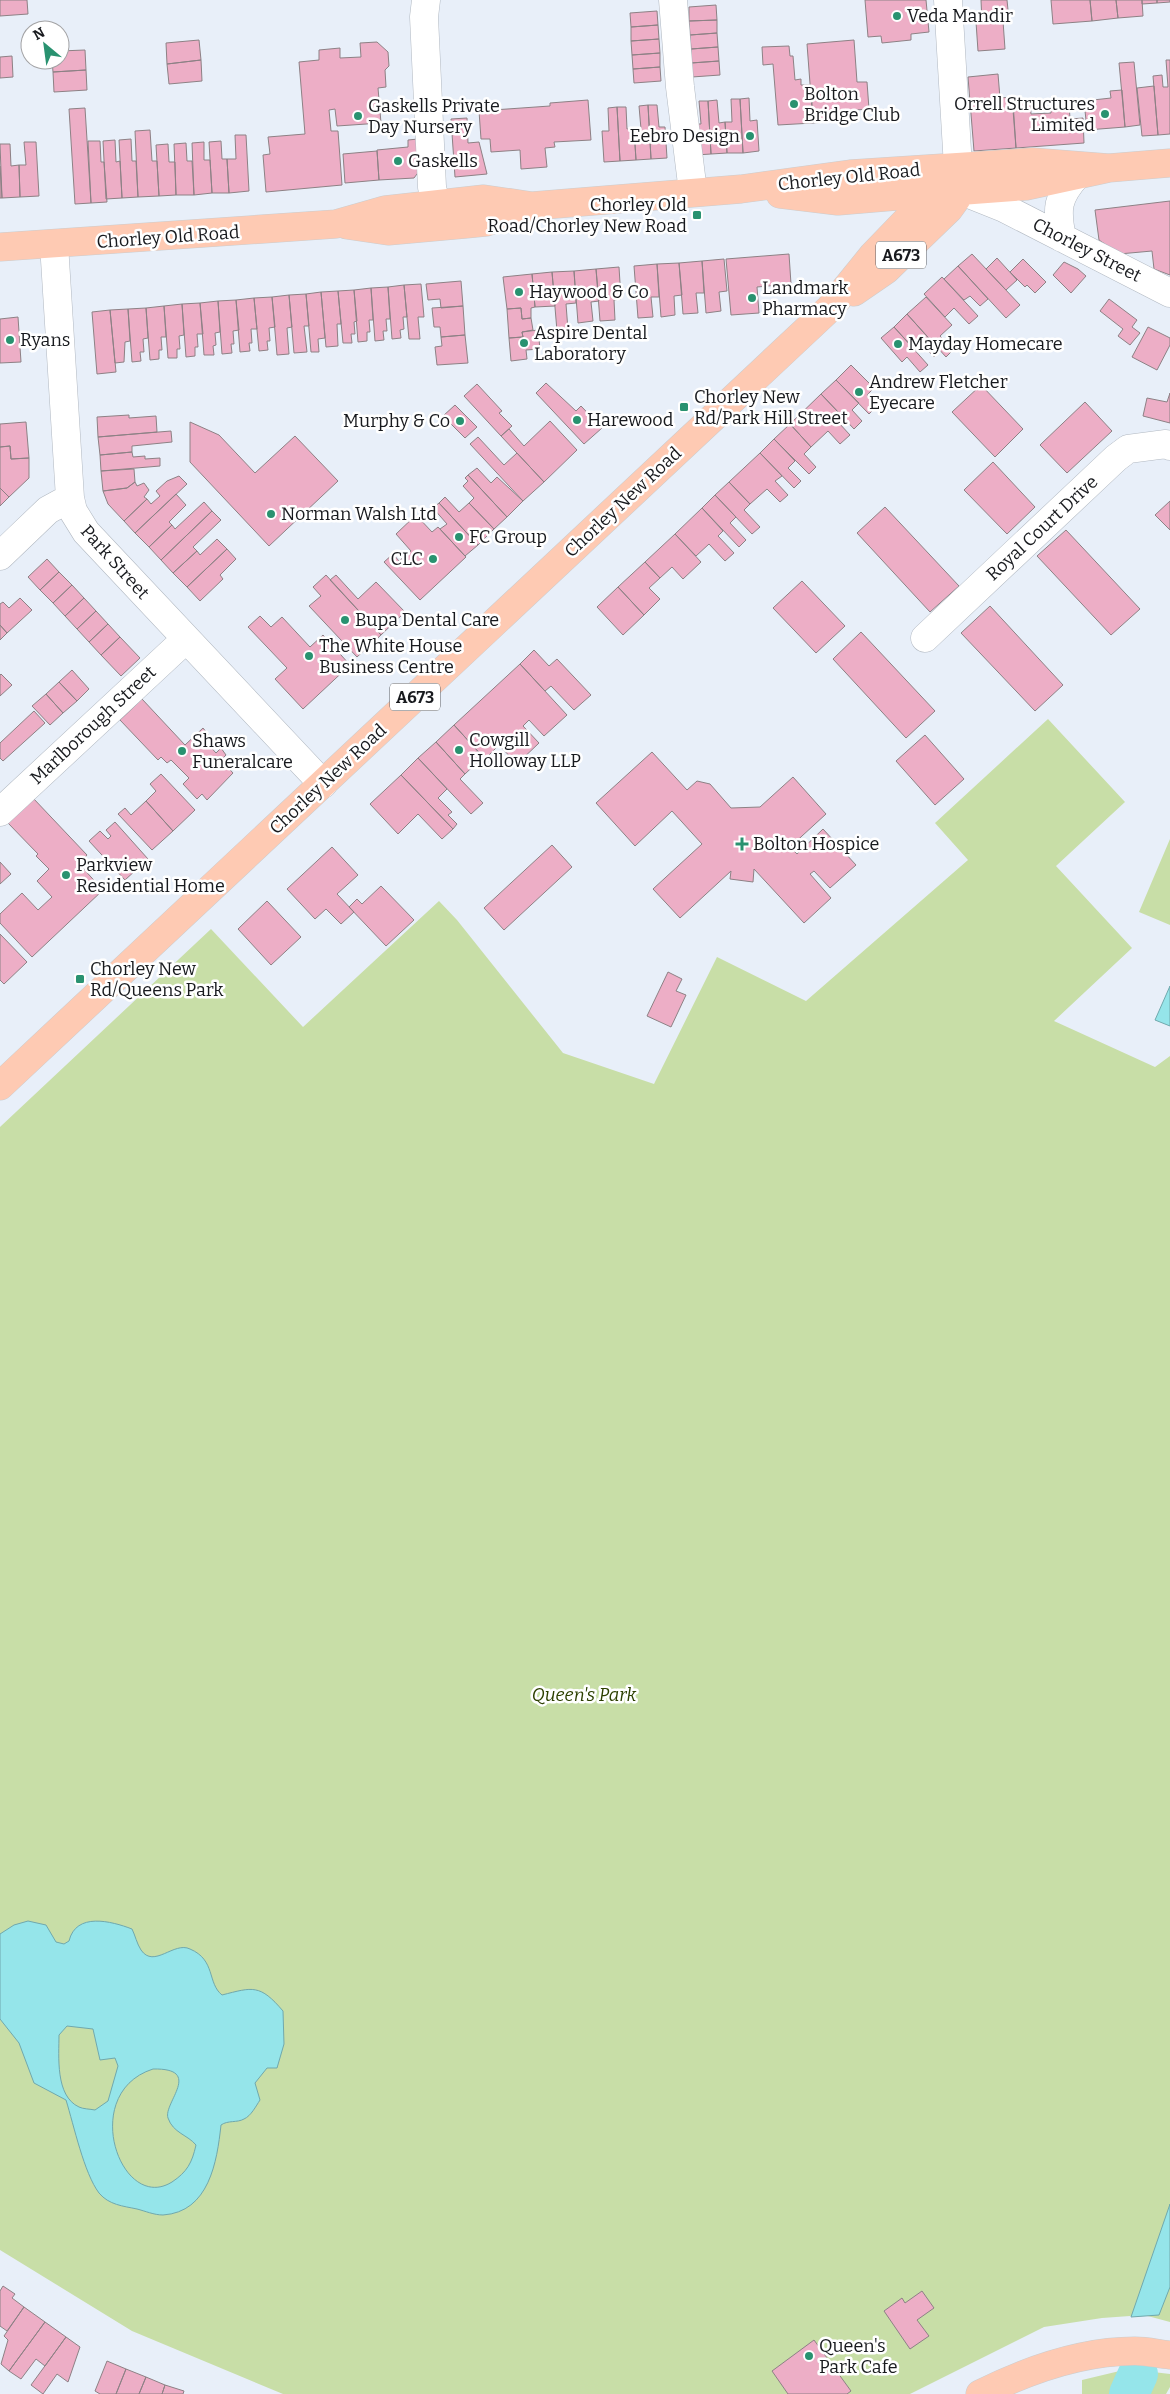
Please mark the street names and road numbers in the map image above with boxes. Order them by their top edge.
street label: Chorley Old Road [777,159,922,195]
street label: Chorley Street [1029,213,1145,287]
street label: Chorley Old Road [96,221,240,253]
road number: A673 [876,242,926,268]
street label: Chorley New Road [560,442,686,562]
street label: Royal Court Drive [982,471,1102,585]
street label: Park Street [76,520,154,604]
street label: Marlborough Street [26,661,161,789]
road number: A673 [390,684,440,710]
street label: Chorley New Road [265,719,391,839]

